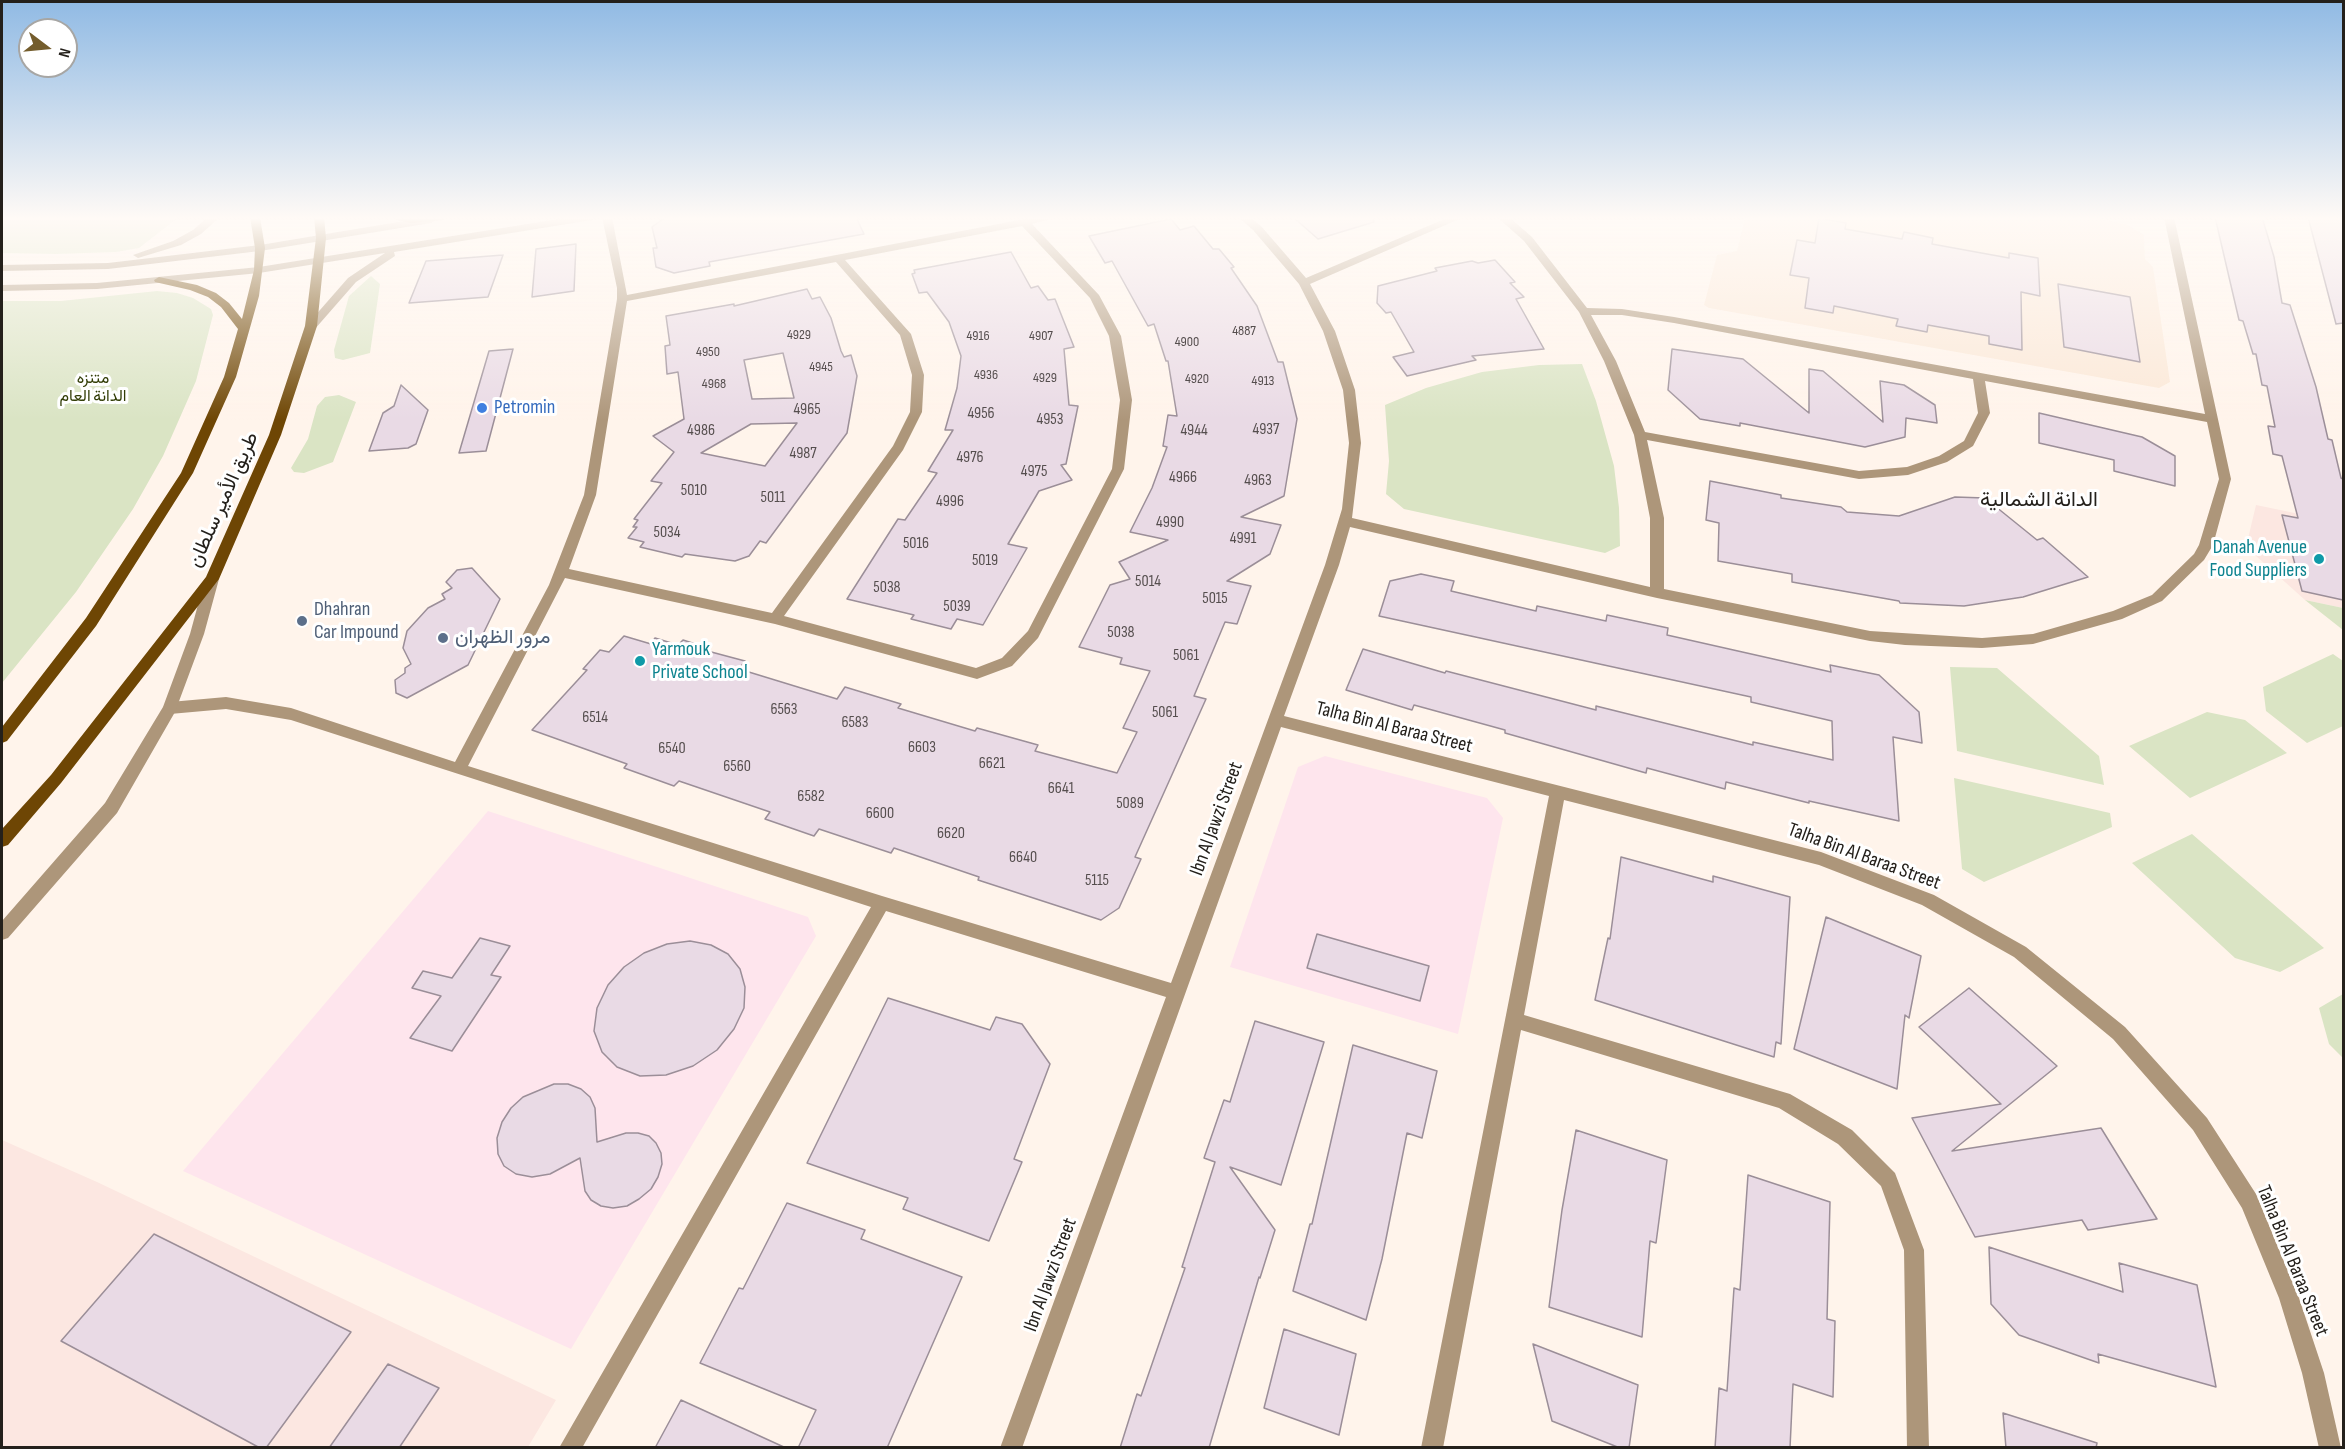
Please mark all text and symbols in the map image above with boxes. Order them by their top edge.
north arrow [18,18,78,78]
text: N [54,46,74,59]
house number: 4887 [1232,323,1256,339]
house number: 4929 [787,327,811,343]
house number: 4916 [966,328,990,344]
house number: 4907 [1029,328,1053,344]
house number: 4900 [1175,334,1199,350]
house number: 4950 [696,344,720,360]
house number: 4945 [809,359,833,375]
house number: 4936 [974,367,998,383]
park label: متنزه الدانة العام [59,369,127,407]
house number: 4929 [1033,370,1057,386]
house number: 4920 [1185,371,1209,387]
house number: 4913 [1252,373,1274,389]
house number: 4968 [702,376,726,392]
place label: Petromin [494,396,555,420]
house number: 4965 [793,400,821,420]
marker: Petromin [475,401,489,415]
house number: 4956 [967,404,995,424]
house number: 4953 [1037,410,1063,430]
house number: 4937 [1253,420,1279,440]
house number: 4986 [687,421,715,441]
house number: 4944 [1180,421,1208,441]
street label: طريق الأمير سلطان [183,429,265,571]
house number: 4987 [789,444,817,464]
house number: 4976 [956,448,984,468]
house number: 4975 [1021,462,1047,482]
house number: 4966 [1169,468,1197,488]
house number: 4963 [1244,471,1272,491]
house number: 5010 [681,481,707,501]
house number: 5011 [761,488,785,508]
district label: الدانة الشمالية [1980,488,2098,514]
house number: 4996 [936,492,964,512]
house number: 4990 [1156,513,1184,533]
house number: 5034 [654,523,680,543]
house number: 4991 [1230,529,1256,549]
house number: 5016 [903,534,929,554]
place label: Danah Avenue Food Suppliers [2210,536,2307,583]
house number: 5019 [972,551,998,571]
marker: Danah Avenue Food Suppliers [2312,552,2326,566]
house number: 5014 [1135,572,1161,592]
house number: 5038 [873,578,901,598]
house number: 5015 [1202,589,1228,609]
house number: 5039 [943,597,971,617]
place label: Dhahran Car Impound [314,598,399,645]
marker: Dhahran Car Impound [295,614,309,628]
house number: 5038 [1107,623,1135,643]
place label: مرور الظهران [455,626,550,650]
marker: مرور الظهران [436,631,450,645]
place label: Yarmouk Private School [652,638,748,685]
house number: 5061 [1173,646,1199,666]
marker: Yarmouk Private School [633,654,647,668]
street label: Talha Bin Al Baraa Street [1313,697,1475,759]
house number: 6563 [770,700,798,720]
house number: 5061 [1152,703,1178,723]
house number: 6514 [582,708,608,728]
house number: 6583 [841,713,869,733]
house number: 6603 [908,738,936,758]
house number: 6540 [658,739,686,759]
house number: 6621 [979,754,1005,774]
house number: 6560 [723,757,751,777]
street label: Ibn Al Jawzi Street [1185,759,1249,879]
house number: 6641 [1048,779,1074,799]
house number: 6582 [797,787,825,807]
house number: 5089 [1116,794,1144,814]
house number: 6600 [866,804,894,824]
street label: Talha Bin Al Baraa Street [1784,818,1944,896]
house number: 6620 [937,824,965,844]
house number: 6640 [1009,848,1037,868]
house number: 5115 [1085,871,1109,891]
street label: Talha Bin Al Baraa Street [2251,1182,2333,1340]
street label: Ibn Al Jawzi Street [1019,1215,1083,1335]

